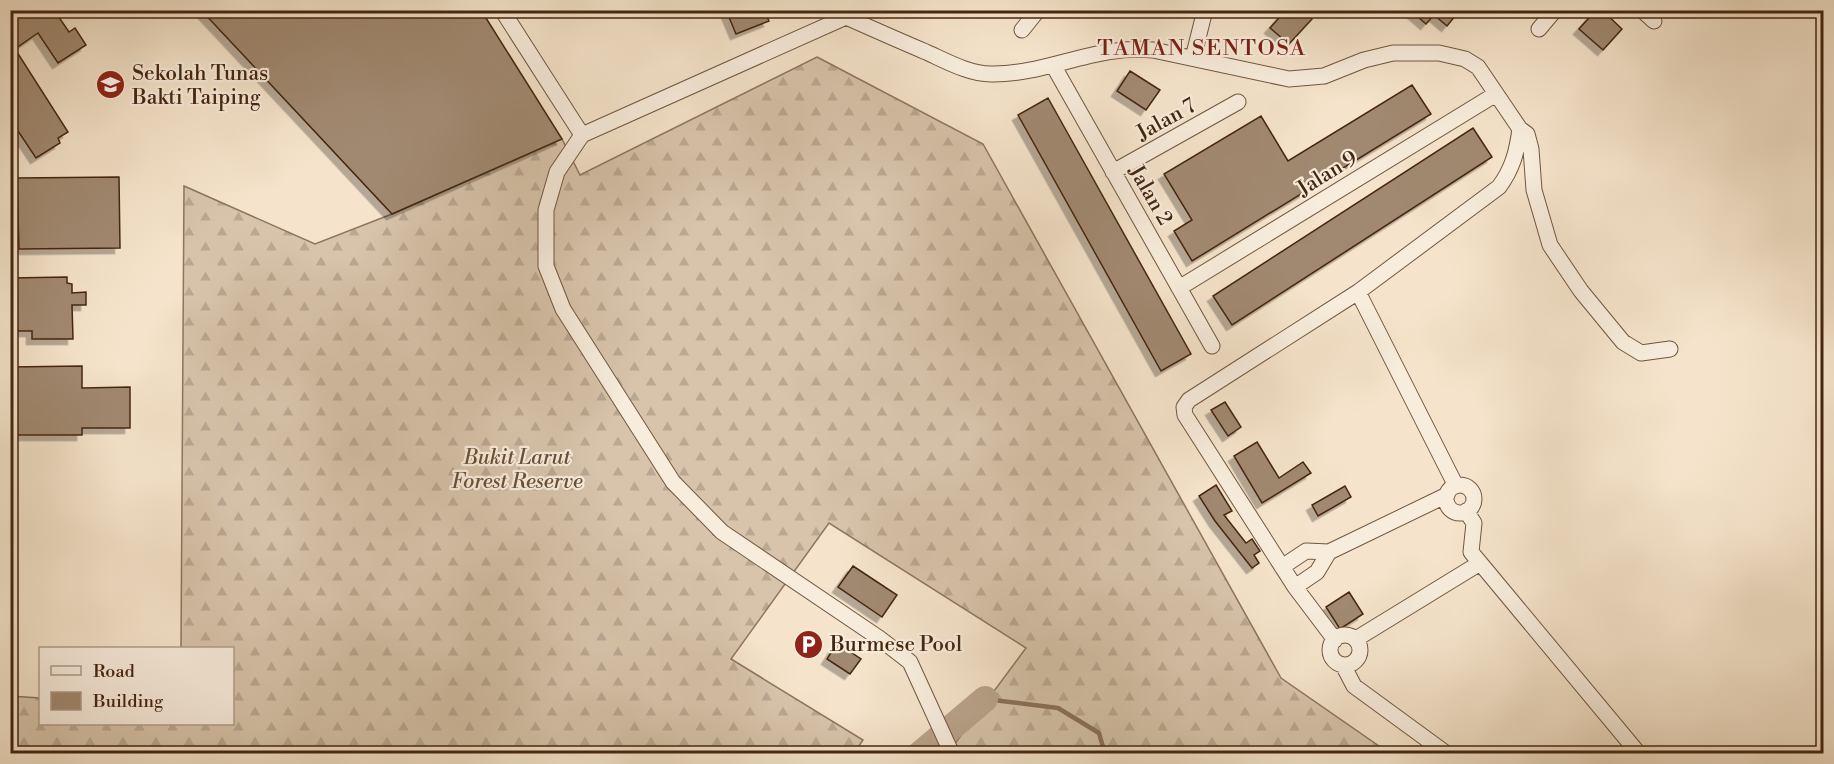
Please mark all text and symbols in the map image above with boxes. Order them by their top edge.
district label: TAMAN SENTOSA [1097,35,1307,62]
place label: Sekolah Tunas Bakti Taiping [131,61,268,111]
school or university icon: Sekolah Tunas Bakti Taiping [95,69,127,101]
street label: Jalan 7 [1131,93,1201,147]
street label: Jalan 9 [1292,145,1362,203]
street label: Jalan 2 [1122,160,1178,230]
park label: Bukit Larut Forest Reserve [451,445,583,495]
parking icon: Burmese Pool [793,628,825,660]
place label: Burmese Pool [829,632,962,658]
legend [39,647,234,725]
text: Road [93,660,136,683]
text: Building [92,690,164,713]

